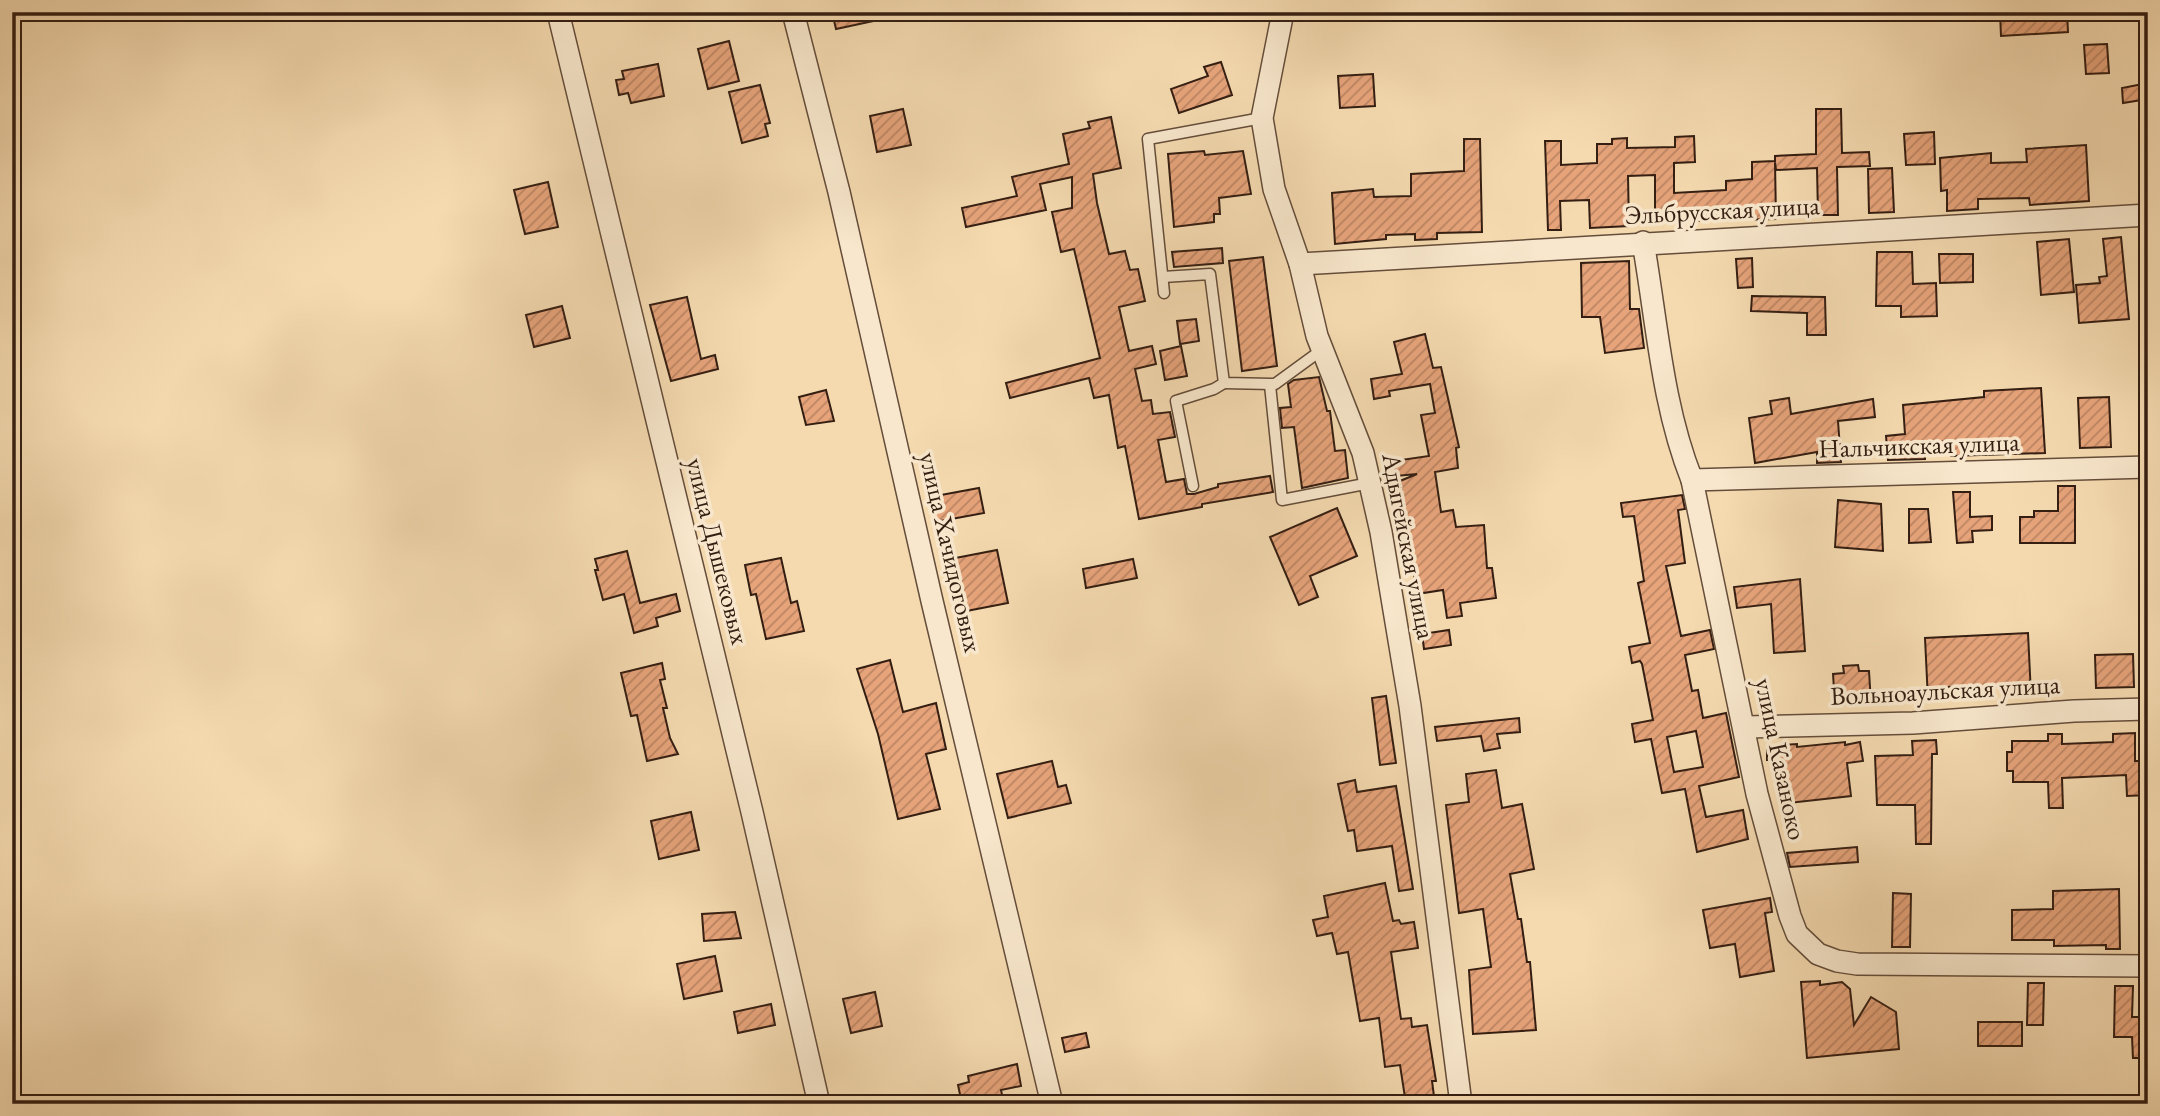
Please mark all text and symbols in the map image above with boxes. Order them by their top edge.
street label: Эльбрусская улица [1624,188,1821,232]
street label: Нальчикская улица [1818,424,2021,465]
street label: улица Хачидоговых [911,449,991,656]
street label: Адыгейская улица [1374,449,1444,643]
street label: улица Дышековых [678,454,758,649]
street label: Вольноаульская улица [1829,667,2061,713]
street label: улица Казаноко [1747,675,1815,843]

